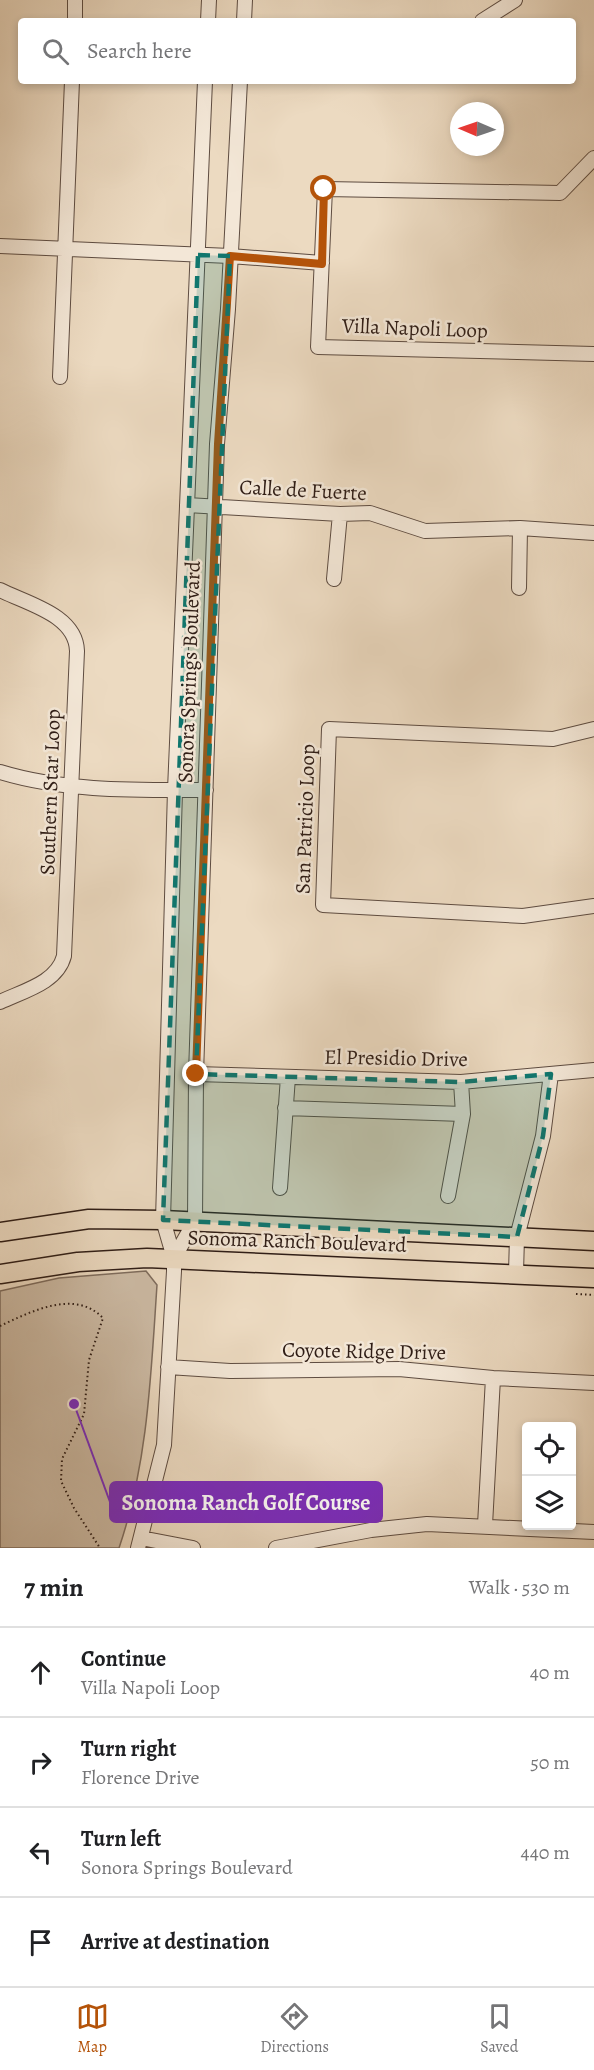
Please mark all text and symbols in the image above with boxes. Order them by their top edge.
search box [18,18,576,84]
icon: search [39,35,72,68]
text: Search here [87,36,192,66]
north arrow [450,102,504,156]
route start [310,175,336,201]
street label: Villa Napoli Loop [341,311,488,345]
street label: Calle de Fuerte [239,473,367,507]
street label: Sonora Springs Boulevard [171,560,207,784]
street label: Southern Star Loop [33,708,67,876]
street label: San Patricio Loop [288,744,322,894]
street label: El Presidio Drive [324,1043,468,1073]
route end [182,1060,208,1086]
street label: Sonoma Ranch Boulevard [187,1223,408,1259]
street label: Coyote Ridge Drive [282,1336,446,1366]
map controls [522,1422,576,1530]
button: locate [522,1422,576,1476]
button: layers [522,1476,576,1530]
callout: Sonoma Ranch Golf Course [110,1482,382,1522]
text: Sonoma Ranch Golf Course [122,1488,370,1518]
text: 7 min [24,1570,84,1605]
text: Walk · 530 m [469,1574,570,1601]
text: Continue [81,1644,166,1674]
icon: ahead [24,1656,57,1689]
text: 40 m [530,1659,570,1686]
text: Villa Napoli Loop [81,1674,220,1701]
text: Turn right [81,1734,177,1764]
icon: right [24,1746,57,1779]
text: 50 m [530,1749,570,1776]
text: Florence Drive [81,1764,199,1791]
text: Turn left [81,1824,161,1854]
icon: left [24,1836,57,1869]
text: 440 m [521,1839,570,1866]
text: Sonora Springs Boulevard [81,1854,293,1881]
icon: arrive [24,1926,57,1959]
text: Arrive at destination [81,1927,270,1957]
tab: Map [76,2000,109,2058]
tab: Directions [260,2000,329,2058]
tab: Saved [480,2000,518,2058]

